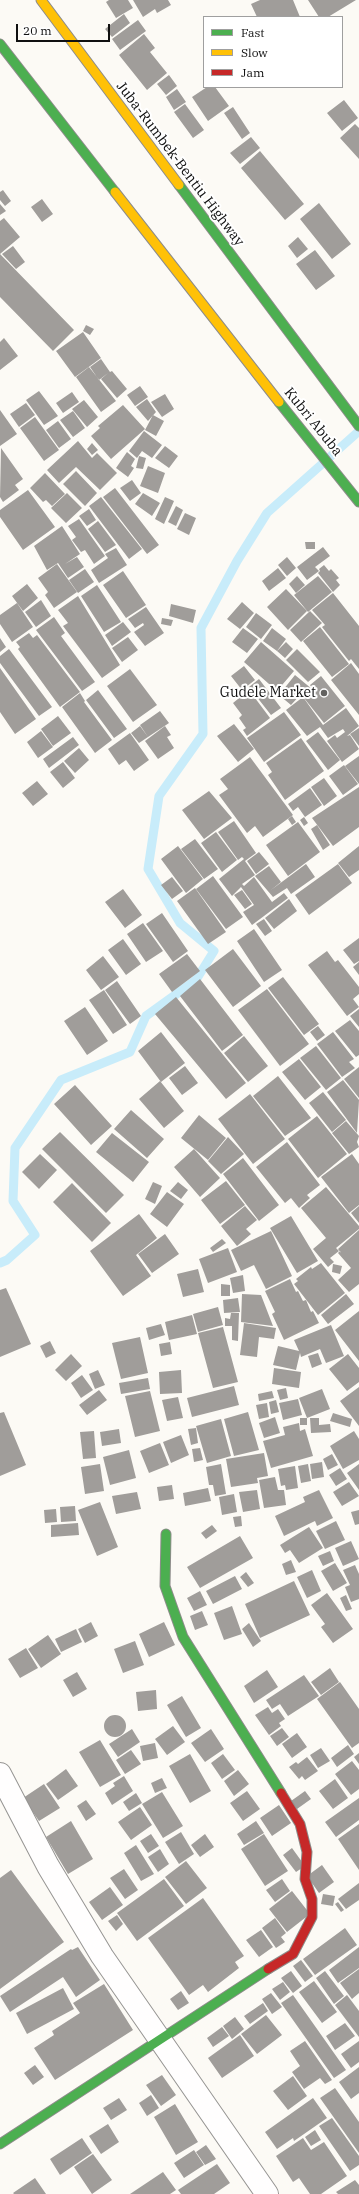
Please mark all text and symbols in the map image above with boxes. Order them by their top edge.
scale bar [18,16,112,42]
legend [203,16,343,88]
text: 20 m [23,23,52,38]
text: Fast [241,25,265,40]
text: Slow [241,45,268,60]
text: Jam [241,65,264,80]
street label: Juba-Rumbek-Bentiu Highway [113,78,247,250]
street label: Kubri Abuba [280,384,346,460]
place label: Gudele Market [220,685,316,701]
marker: Gudele Market [319,688,329,698]

